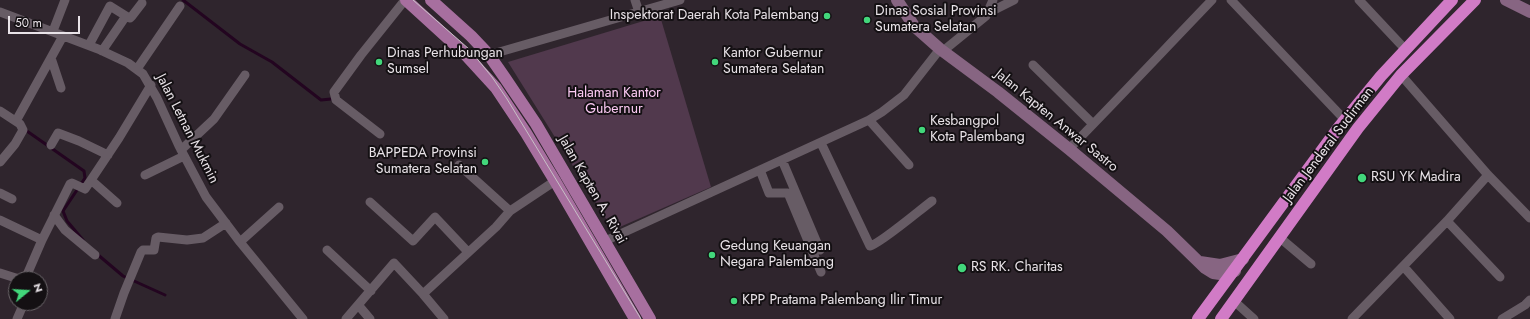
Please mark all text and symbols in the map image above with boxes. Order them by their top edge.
place label: Dinas Sosial Provinsi Sumatera Selatan [875,4,997,36]
scale bar [10,8,82,34]
place label: Inspektorat Daerah Kota Palembang [610,8,819,24]
marker: Inspektorat Daerah Kota Palembang [822,11,832,21]
text: 50 m [15,14,42,32]
marker: Dinas Sosial Provinsi Sumatera Selatan [862,15,872,25]
place label: Dinas Perhubungan Sumsel [387,46,503,78]
place label: Kantor Gubernur Sumatera Selatan [723,46,824,78]
marker: Dinas Perhubungan Sumsel [374,57,384,67]
marker: Kantor Gubernur Sumatera Selatan [710,57,720,67]
street label: Jalan Kapten Anwar Sastro [991,66,1121,176]
street label: Jalan Letnan Mukmin [152,71,222,187]
street label: Jalan Jenderal Sudirman [1280,84,1378,206]
park label: Halaman Kantor Gubernur [567,86,661,118]
place label: Kesbangpol Kota Palembang [930,114,1025,146]
marker: Kesbangpol Kota Palembang [917,125,927,135]
street label: Jalan Kapten A. Rivai [554,133,630,247]
place label: BAPPEDA Provinsi Sumatera Selatan [369,146,477,178]
marker: BAPPEDA Provinsi Sumatera Selatan [480,157,490,167]
place label: RSU YK Madira [1371,170,1461,186]
marker: RSU YK Madira [1356,172,1368,184]
place label: Gedung Keuangan Negara Palembang [720,239,834,272]
marker: Gedung Keuangan Negara Palembang [707,250,717,260]
place label: RS RK. Charitas [971,260,1063,276]
marker: RS RK. Charitas [956,262,968,274]
north arrow [8,271,48,311]
text: N [30,281,47,294]
place label: KPP Pratama Palembang Ilir Timur [742,293,942,309]
marker: KPP Pratama Palembang Ilir Timur [729,296,739,306]

